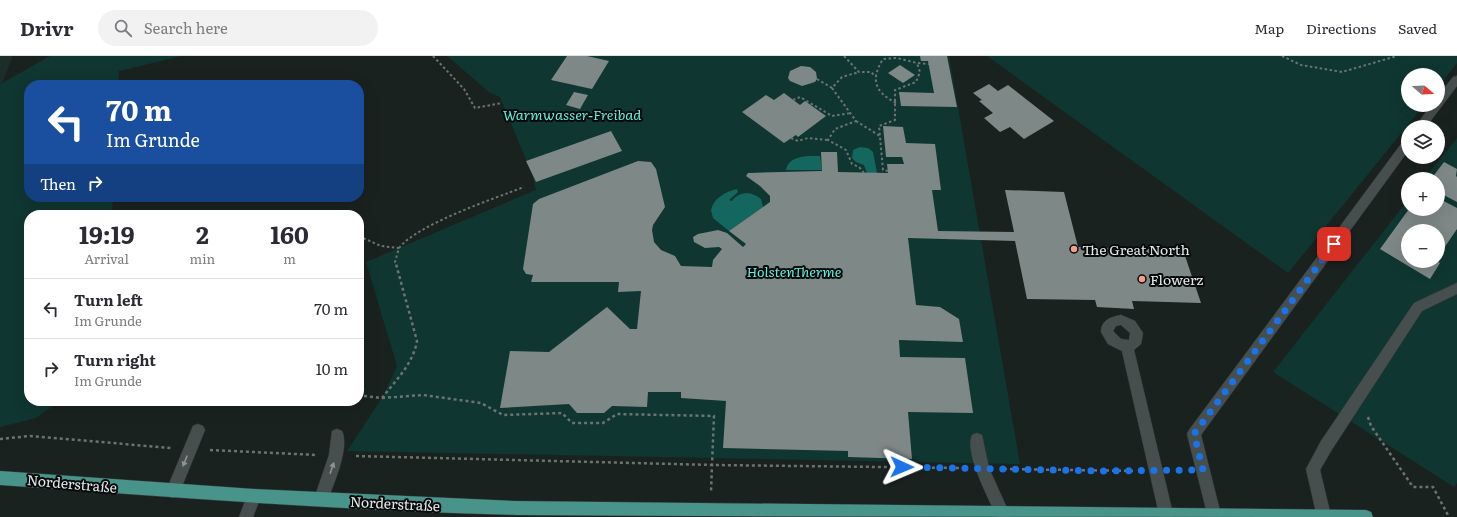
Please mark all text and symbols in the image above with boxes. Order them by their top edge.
search box [98,10,378,46]
text: Drivr [20,14,74,42]
text: Search here [144,16,228,39]
icon: search [112,17,134,39]
text: Map [1254,18,1284,38]
text: Directions [1306,18,1376,38]
text: Saved [1398,18,1437,38]
north arrow [1401,68,1445,112]
map controls [1401,68,1445,268]
text: 70 m [106,88,172,130]
icon: left [40,96,92,148]
park label: Warmwasser-Freibad [503,104,641,124]
button: layers [1401,120,1445,164]
text: Im Grunde [106,126,200,153]
text: Then [40,172,76,195]
icon: right [84,172,106,194]
button: + [1401,172,1445,216]
text: 19:19 [79,216,134,251]
text: 2 [196,216,209,251]
text: 160 [270,216,309,251]
button: − [1401,224,1445,268]
pin [1317,227,1351,261]
icon: arrive [1323,233,1345,255]
place label: The Great North [1082,239,1190,259]
marker: The Great North [1069,244,1079,254]
text: Arrival [85,249,129,268]
text: min [190,249,215,268]
text: m [283,249,296,268]
park label: HolstenTherme [747,261,842,281]
place label: Flowerz [1150,269,1204,289]
marker: Flowerz [1137,274,1147,284]
text: Turn left [74,288,143,311]
text: 70 m [314,297,348,320]
icon: left [40,298,62,320]
text: Im Grunde [74,311,142,330]
text: Turn right [74,348,156,371]
text: 10 m [316,357,348,380]
icon: right [40,358,62,380]
text: Im Grunde [74,371,142,390]
position arrow [881,446,923,488]
one-way arrow [182,455,188,467]
one-way arrow [329,461,335,473]
street label: Norderstraße [26,469,118,497]
street label: Norderstraße [349,491,441,515]

